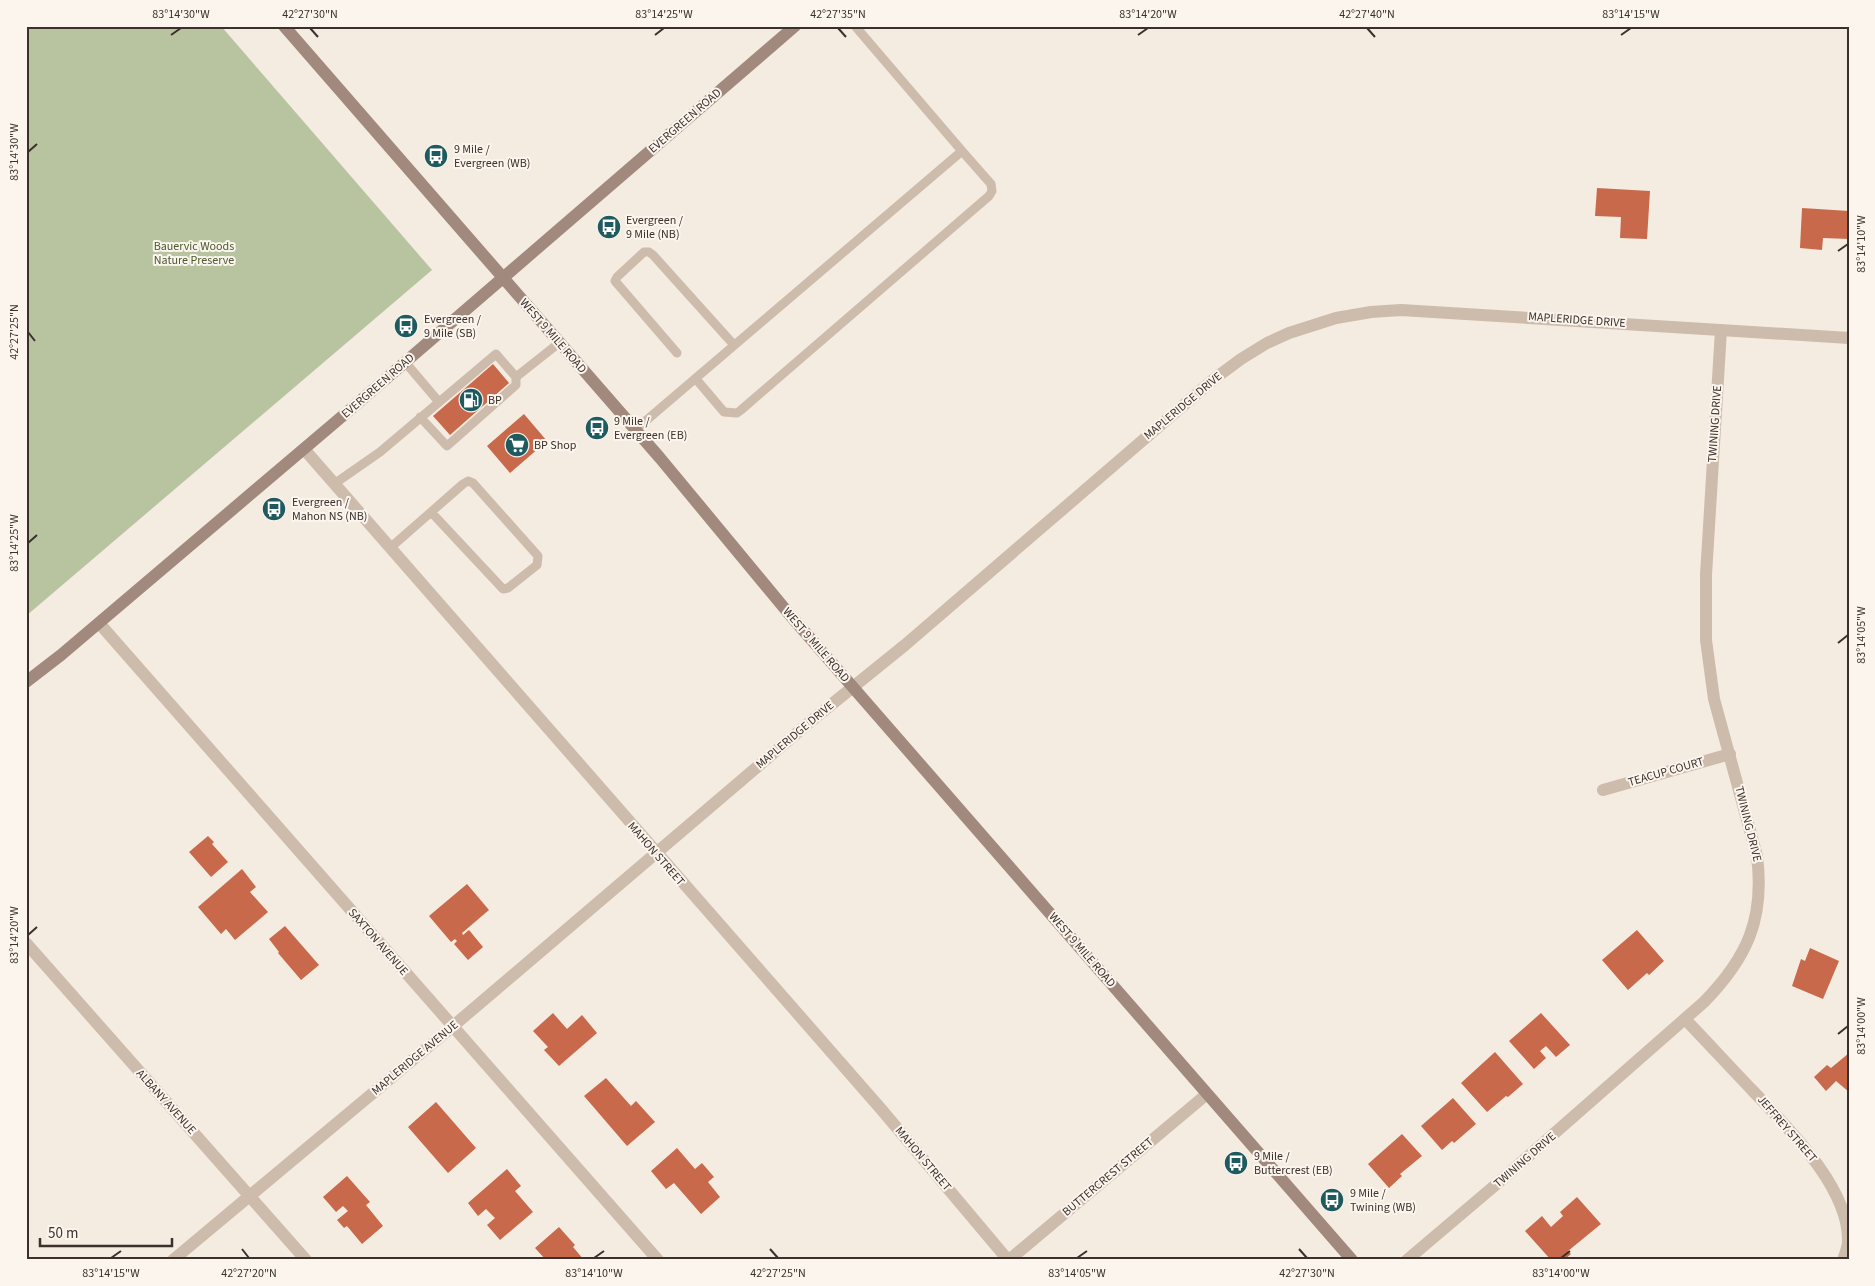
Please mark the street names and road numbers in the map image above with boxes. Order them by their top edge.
street label: EVERGREEN ROAD [645,85,725,157]
street label: WEST 9 MILE ROAD [516,295,590,377]
street label: MAPLERIDGE DRIVE [1528,308,1626,332]
street label: EVERGREEN ROAD [338,350,418,422]
street label: MAPLERIDGE DRIVE [1140,368,1226,444]
street label: TWINING DRIVE [1704,385,1726,463]
street label: WEST 9 MILE ROAD [779,604,853,686]
street label: MAPLERIDGE DRIVE [752,697,838,773]
street label: TEACUP COURT [1626,753,1706,791]
street label: TWINING DRIVE [1730,784,1766,864]
street label: MAHON STREET [623,818,689,890]
street label: SAXTON AVENUE [344,905,412,979]
street label: WEST 9 MILE ROAD [1045,909,1119,991]
street label: MAPLERIDGE AVENUE [368,1017,462,1099]
street label: ALBANY AVENUE [132,1066,200,1138]
street label: JEFFREY STREET [1753,1092,1821,1167]
street label: MAHON STREET [891,1123,955,1195]
street label: TWINING DRIVE [1490,1128,1560,1192]
street label: BUTTERCREST STREET [1059,1133,1158,1220]

